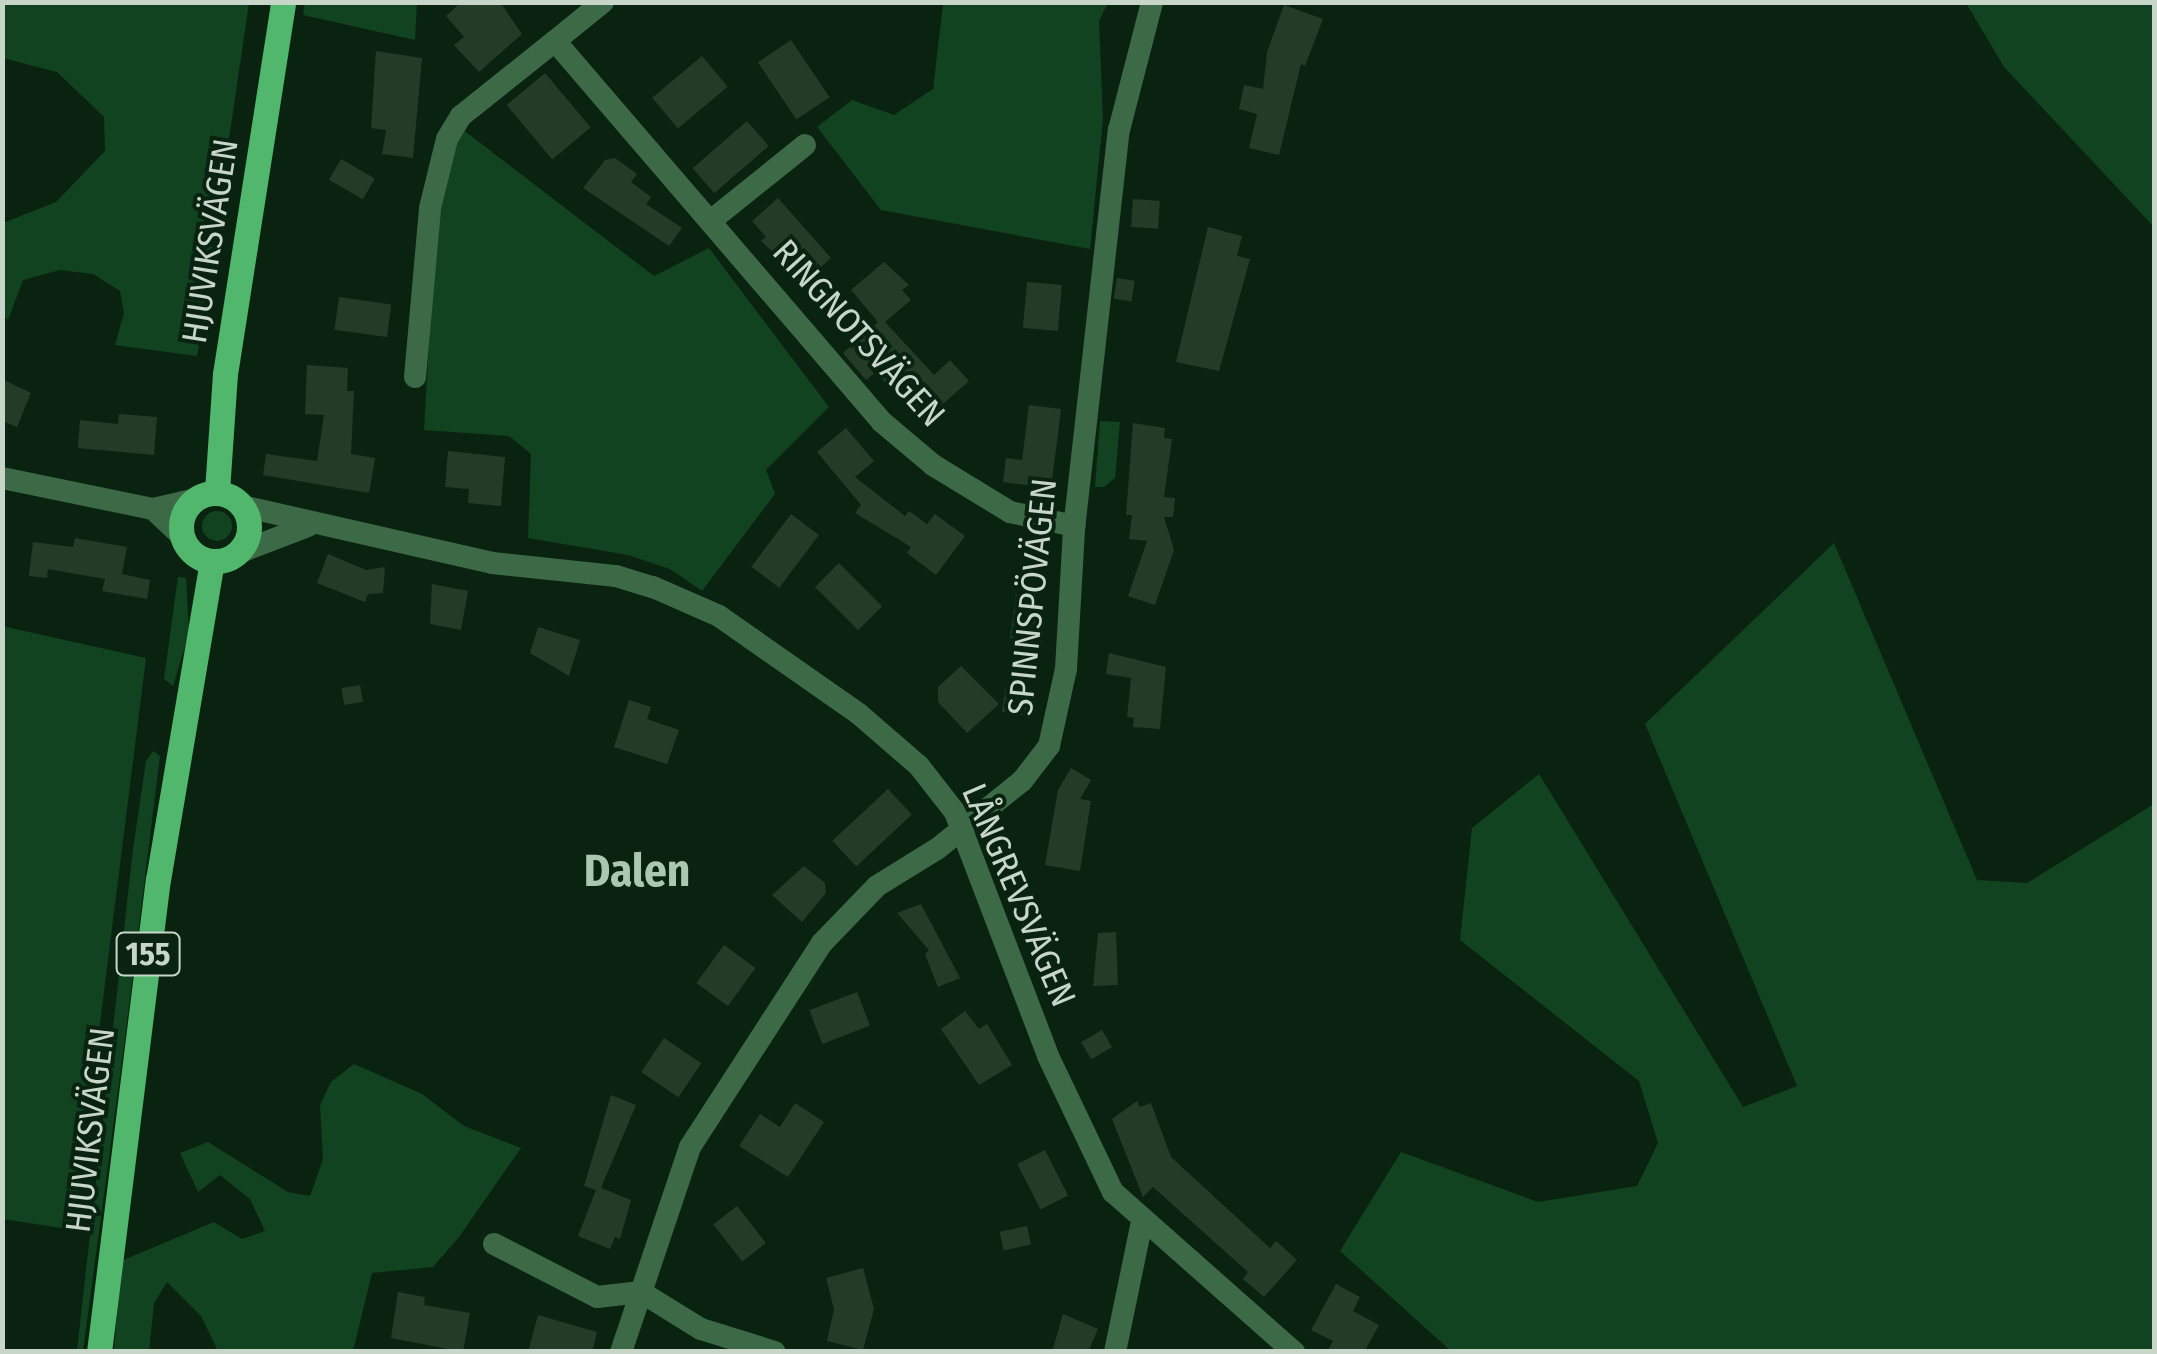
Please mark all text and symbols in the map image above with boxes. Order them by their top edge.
street label: HJUVIKSVÄGEN [173,136,247,346]
street label: RINGNOTSVÄGEN [764,231,954,435]
street label: SPINNSPÖVÄGEN [999,477,1065,717]
street label: LÅNGREVSVÄGEN [953,777,1085,1013]
district label: Dalen [584,845,690,899]
road number: 155 [116,927,180,981]
street label: HJUVIKSVÄGEN [57,1025,123,1235]

